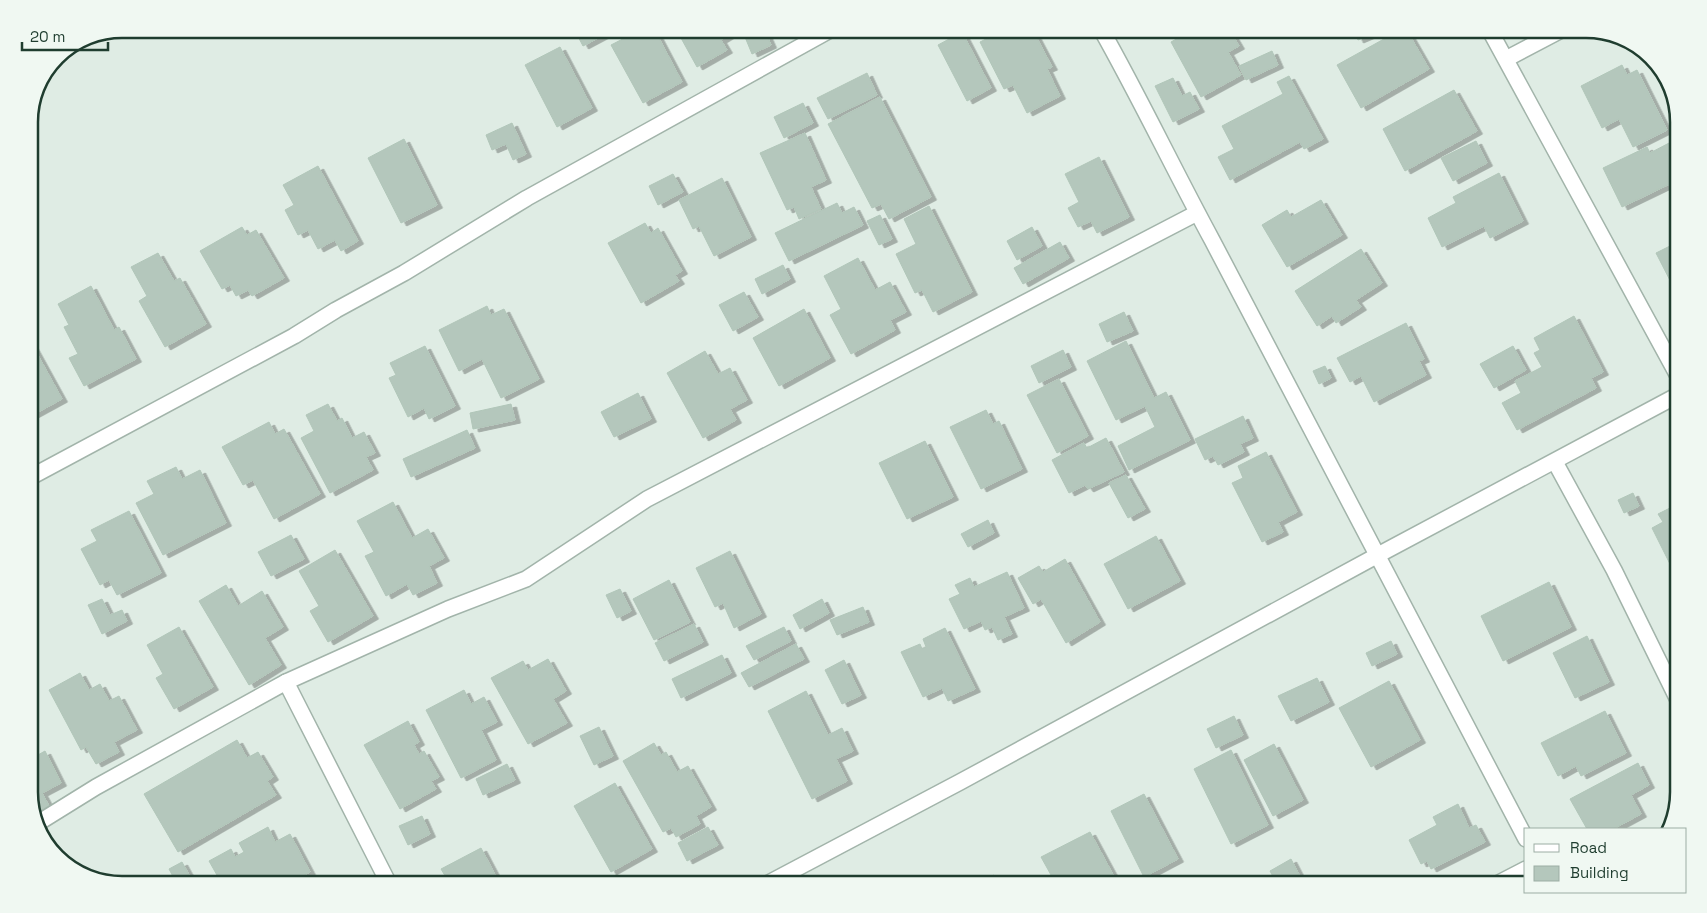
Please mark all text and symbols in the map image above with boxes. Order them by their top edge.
scale bar [22,20,109,52]
text: 20 m [30,27,65,46]
legend [1524,828,1687,893]
text: Road [1570,838,1607,857]
text: Building [1570,863,1629,882]

